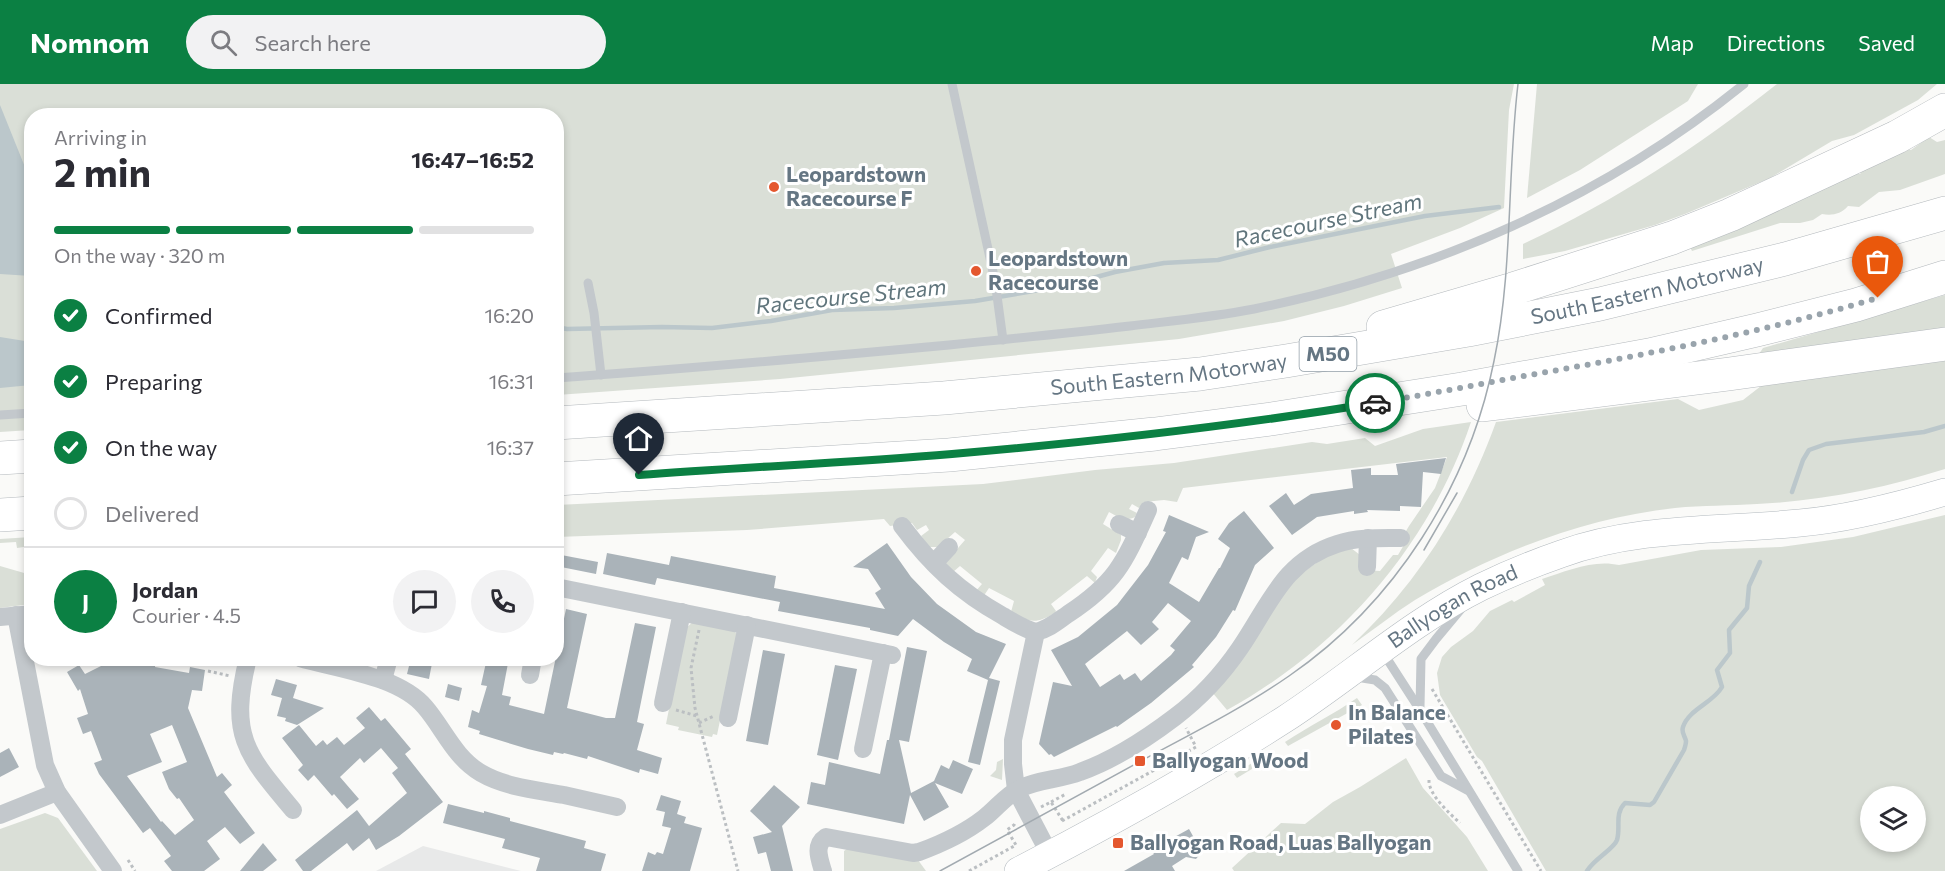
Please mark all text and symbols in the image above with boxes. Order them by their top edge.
search box [186,15,606,69]
text: Nomnom [30,25,150,59]
icon: search [207,26,240,59]
text: Search here [255,29,371,56]
text: Map [1651,30,1694,55]
text: Directions [1727,30,1825,55]
text: Saved [1858,30,1915,55]
text: Arriving in [54,125,147,149]
text: 16:47–16:52 [411,146,534,173]
text: 2 min [54,147,151,195]
place label: Leopardstown Racecourse F [786,161,926,210]
marker: Leopardstown Racecourse F [767,180,781,194]
water label: Racecourse Stream [1231,186,1424,253]
pin [1852,236,1903,298]
text: On the way · 320 m [54,243,225,267]
place label: Leopardstown Racecourse [988,245,1128,294]
icon: bag [1861,245,1894,278]
street label: South Eastern Motorway [1528,251,1766,328]
marker: Leopardstown Racecourse [969,264,983,278]
water label: Racecourse Stream [754,272,948,319]
icon: check [54,299,87,332]
text: Confirmed [105,302,212,329]
text: 16:20 [485,303,534,327]
road number: M50 [1300,337,1356,371]
street label: South Eastern Motorway [1049,347,1289,399]
icon: check [54,365,87,398]
text: Preparing [105,368,202,395]
text: 16:31 [489,369,534,393]
courier [1345,373,1405,433]
icon: car [1359,387,1392,420]
pin [613,413,664,475]
icon: home [622,422,655,455]
icon: check [54,431,87,464]
text: On the way [105,434,217,461]
text: 16:37 [487,435,534,459]
text: Delivered [105,500,199,527]
street label: Ballyogan Road [1382,558,1521,652]
button: chat [393,570,456,633]
button: phone [471,570,534,633]
text: Jordan [132,576,198,603]
text: J [82,588,89,615]
text: Courier · 4.5 [132,603,241,627]
place label: In Balance Pilates [1348,699,1446,748]
marker: In Balance Pilates [1329,718,1343,732]
place label: Ballyogan Wood [1152,747,1309,772]
marker: Ballyogan Wood [1133,754,1147,768]
map controls [1860,786,1926,852]
button: layers [1860,786,1926,852]
place label: Ballyogan Road, Luas Ballyogan [1130,829,1431,854]
marker: Ballyogan Road, Luas Ballyogan [1111,836,1125,850]

